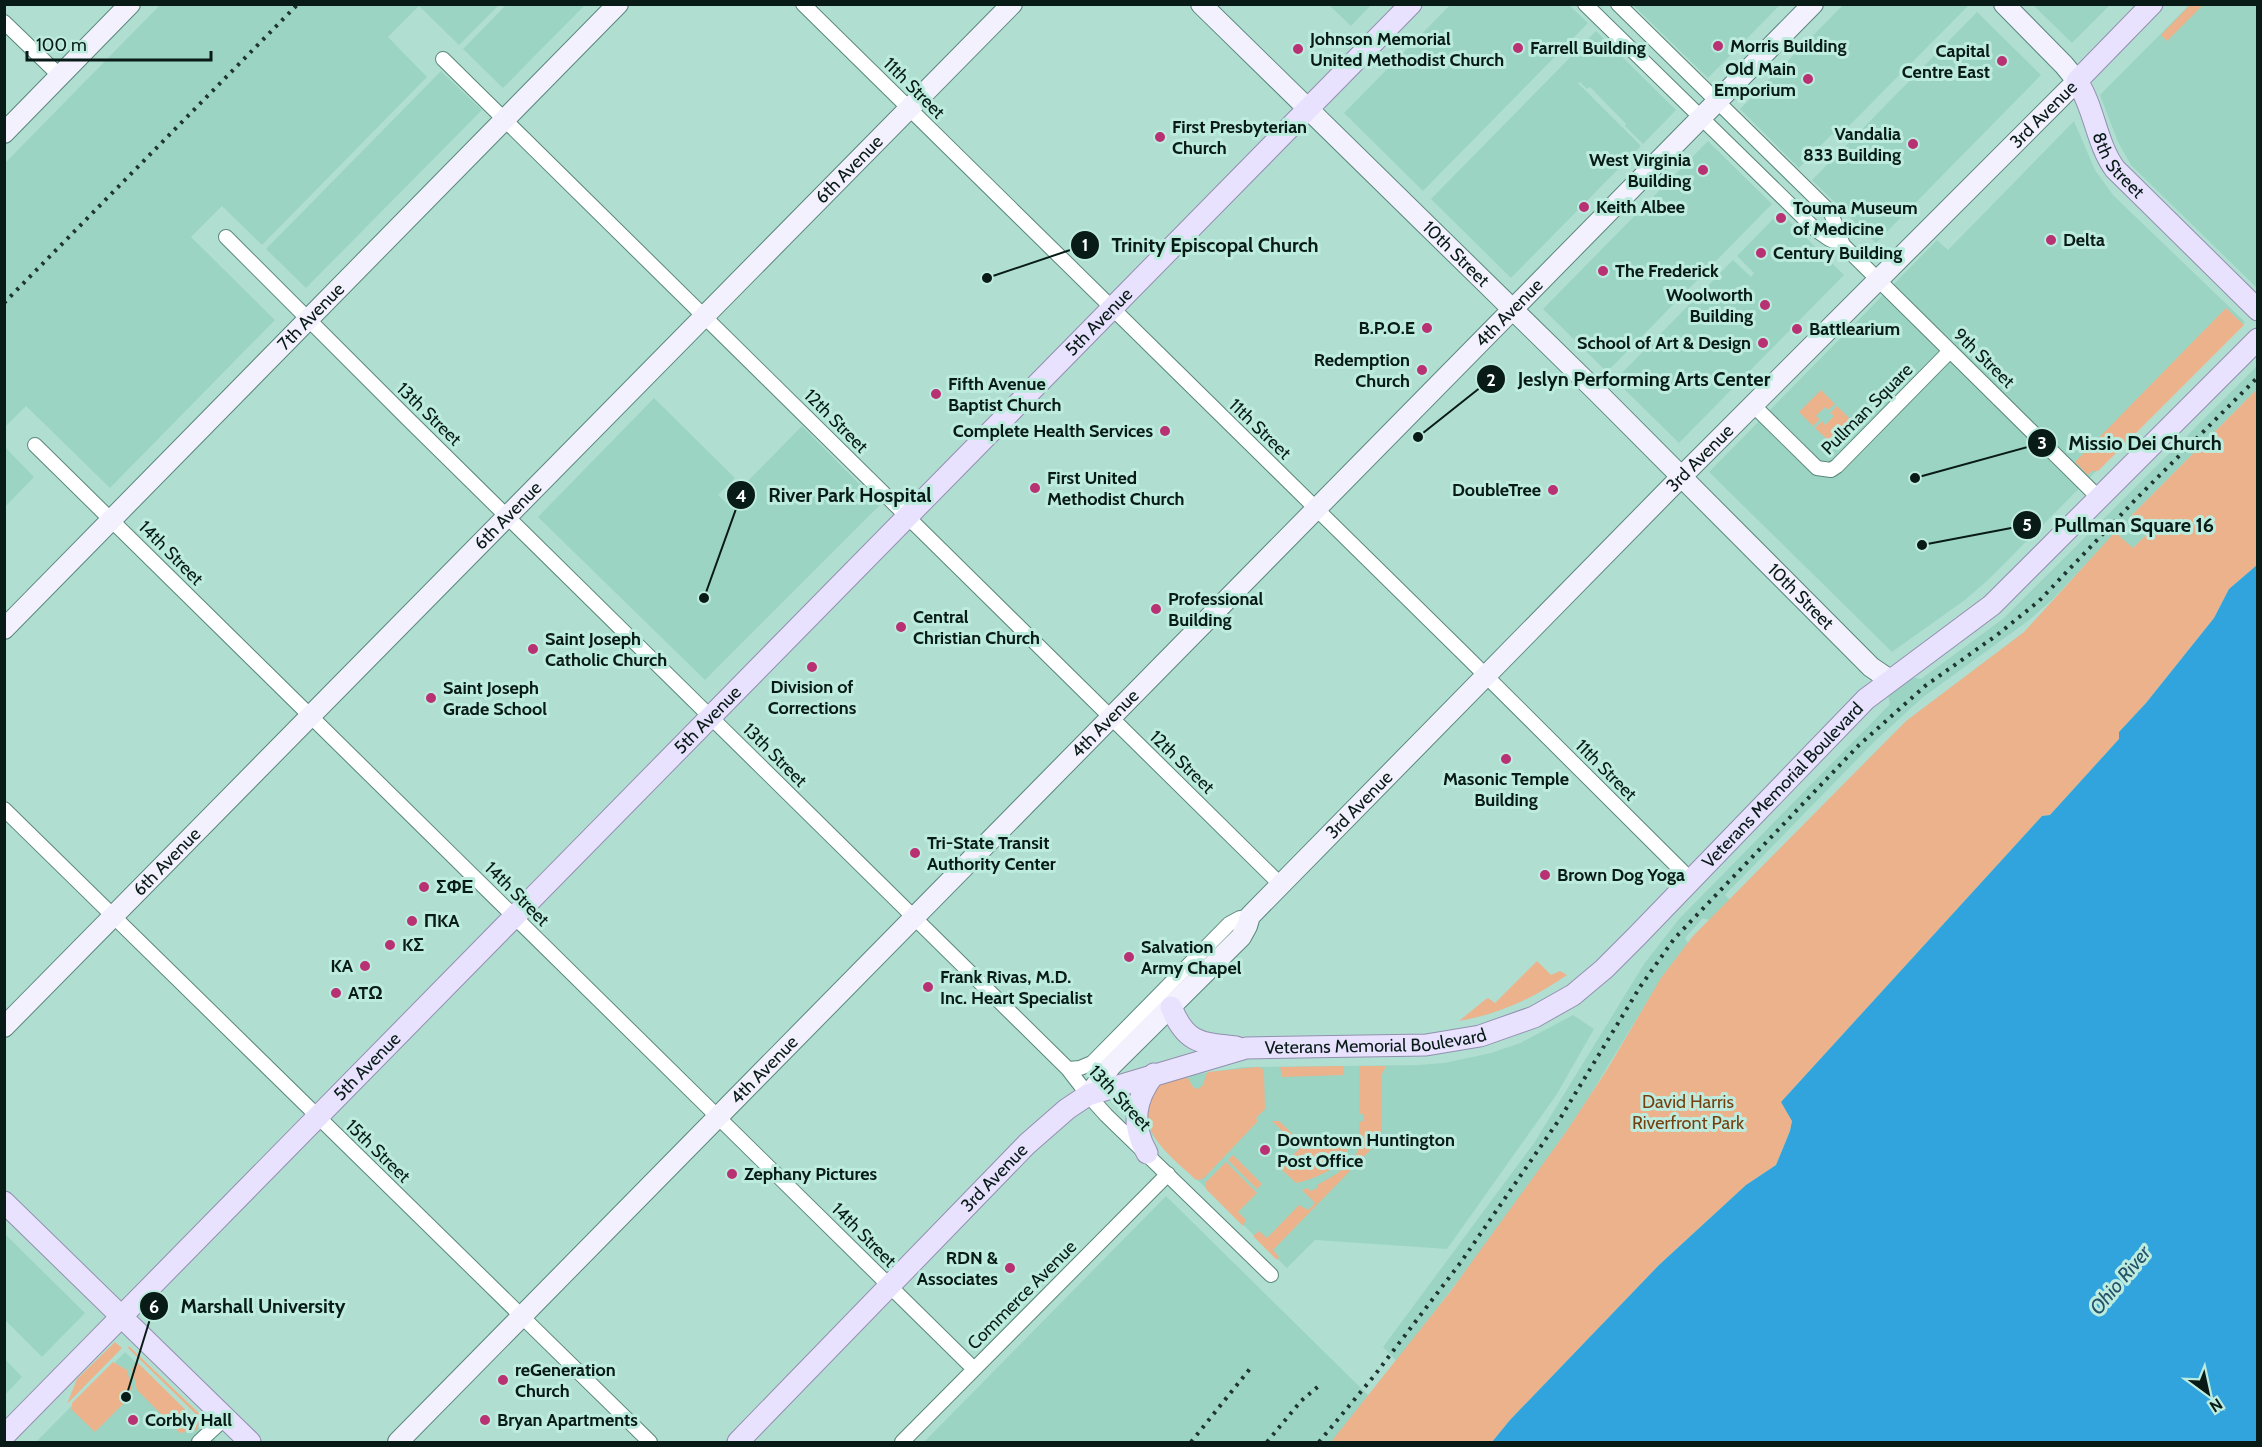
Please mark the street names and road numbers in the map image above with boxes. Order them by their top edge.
street label: 11th Street [879,53,949,123]
street label: 3rd Avenue [2005,76,2082,153]
street label: 8th Street [2087,129,2149,203]
street label: 6th Avenue [811,131,888,208]
street label: 10th Street [1418,216,1494,291]
street label: 4th Avenue [1470,274,1547,352]
street label: 7th Avenue [273,278,349,355]
street label: 5th Avenue [1060,283,1137,360]
street label: 9th Street [1949,324,2019,392]
street label: Pullman Square [1817,359,1917,459]
street label: 13th Street [392,378,466,450]
street label: 12th Street [799,384,873,458]
street label: 11th Street [1224,394,1296,464]
street label: 3rd Avenue [1662,420,1738,497]
street label: 6th Avenue [469,477,546,554]
street label: 14th Street [134,516,208,590]
street label: 10th Street [1763,559,1838,634]
street label: 5th Avenue [669,681,746,758]
street label: 4th Avenue [1066,685,1143,762]
street label: Veterans Memorial Boulevard [1698,698,1868,873]
street label: 13th Street [738,718,812,792]
street label: 12th Street [1145,726,1219,798]
street label: 11th Street [1571,735,1641,805]
street label: 3rd Avenue [1321,766,1397,843]
street label: 6th Avenue [128,823,205,901]
street label: 14th Street [480,857,554,931]
street label: Veterans Memorial Boulevard [1264,1024,1489,1059]
street label: 5th Avenue [329,1028,405,1105]
street label: 4th Avenue [726,1031,803,1109]
street label: 13th Street [1084,1061,1156,1135]
street label: 15th Street [341,1115,415,1187]
street label: 3rd Avenue [956,1139,1032,1216]
street label: 14th Street [827,1198,901,1272]
street label: Commerce Avenue [963,1236,1081,1354]

